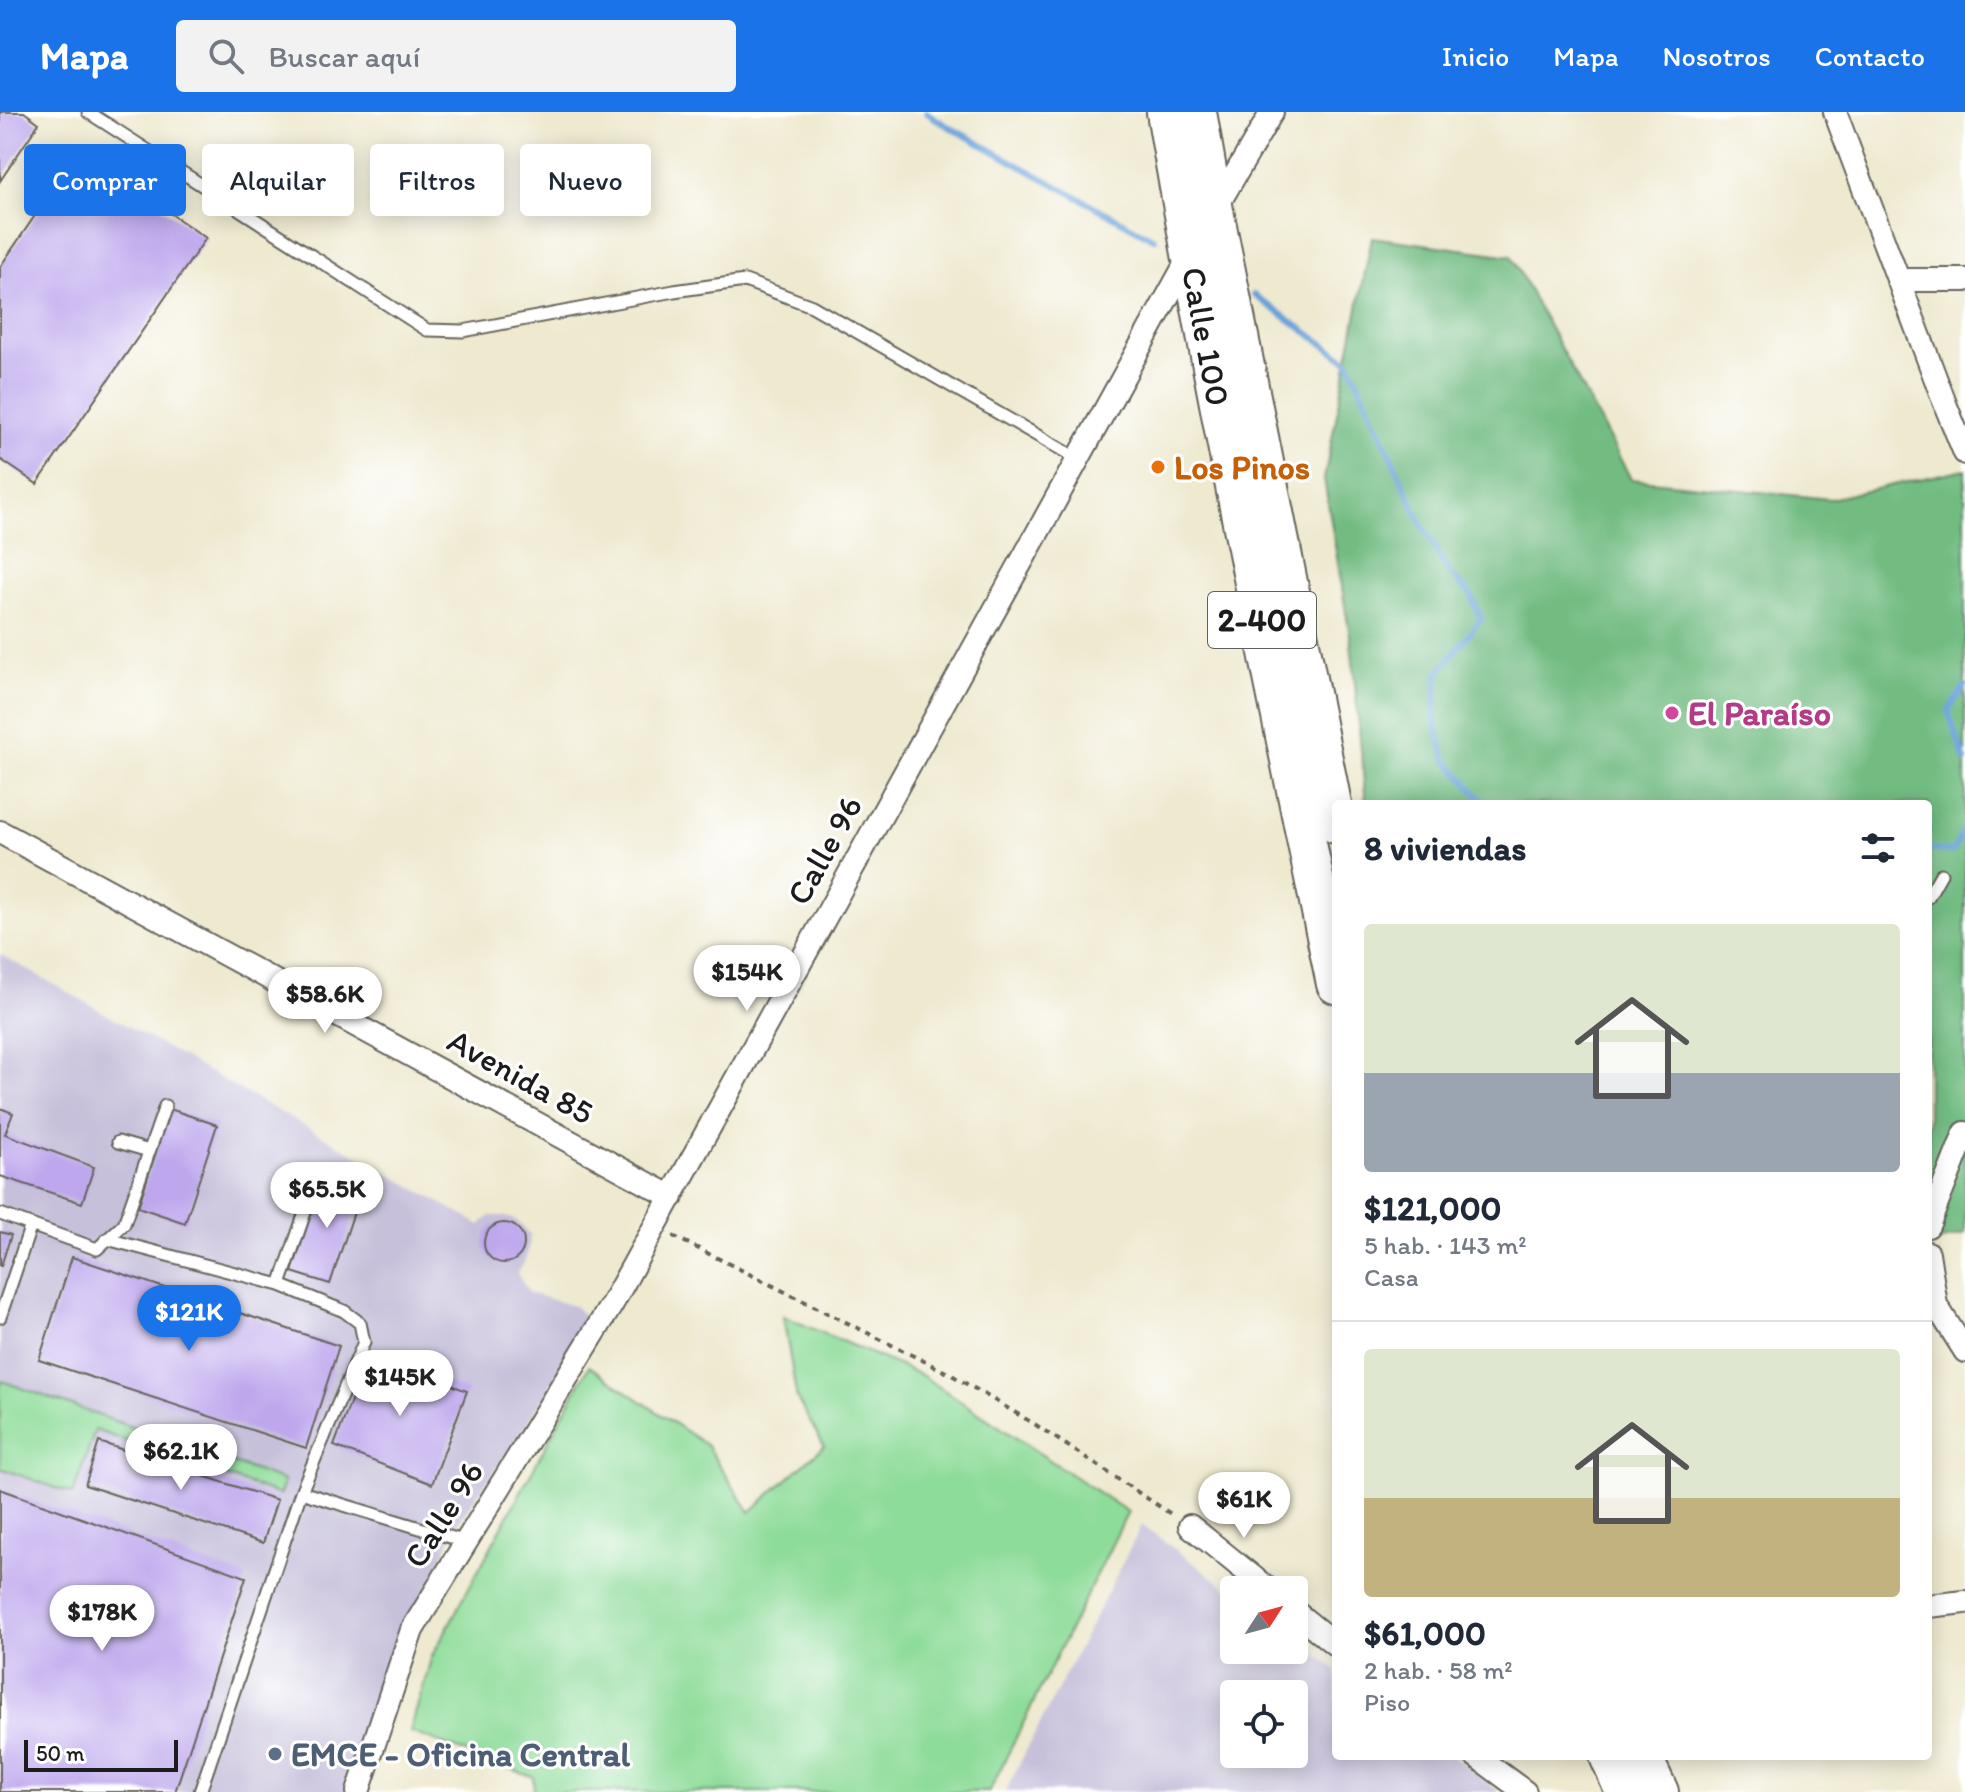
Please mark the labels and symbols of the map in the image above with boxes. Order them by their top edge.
street label: Calle 100 [1173,264,1239,409]
place label: Los Pinos [1174,447,1310,488]
marker: Los Pinos [1149,458,1167,476]
road number: 2-400 [1208,592,1316,648]
place label: El Paraíso [1688,693,1831,734]
marker: El Paraíso [1663,704,1681,722]
street label: Calle 96 [778,789,871,912]
pin: $154K [691,945,803,1013]
pin: $58.6K [260,967,390,1035]
street label: Avenida 85 [441,1020,601,1133]
pin: $65.5K [262,1162,392,1230]
pin: $121K [133,1285,245,1353]
pin: $145K [344,1350,456,1418]
pin: $62.1K [116,1424,246,1492]
street label: Calle 96 [395,1453,492,1575]
pin: $61K [1197,1472,1291,1540]
north arrow [1220,1576,1308,1664]
pin: $178K [46,1585,158,1653]
place label: EMCE - Oficina Central [291,1734,630,1775]
scale bar [24,1736,178,1772]
marker: EMCE - Oficina Central [266,1745,284,1763]

